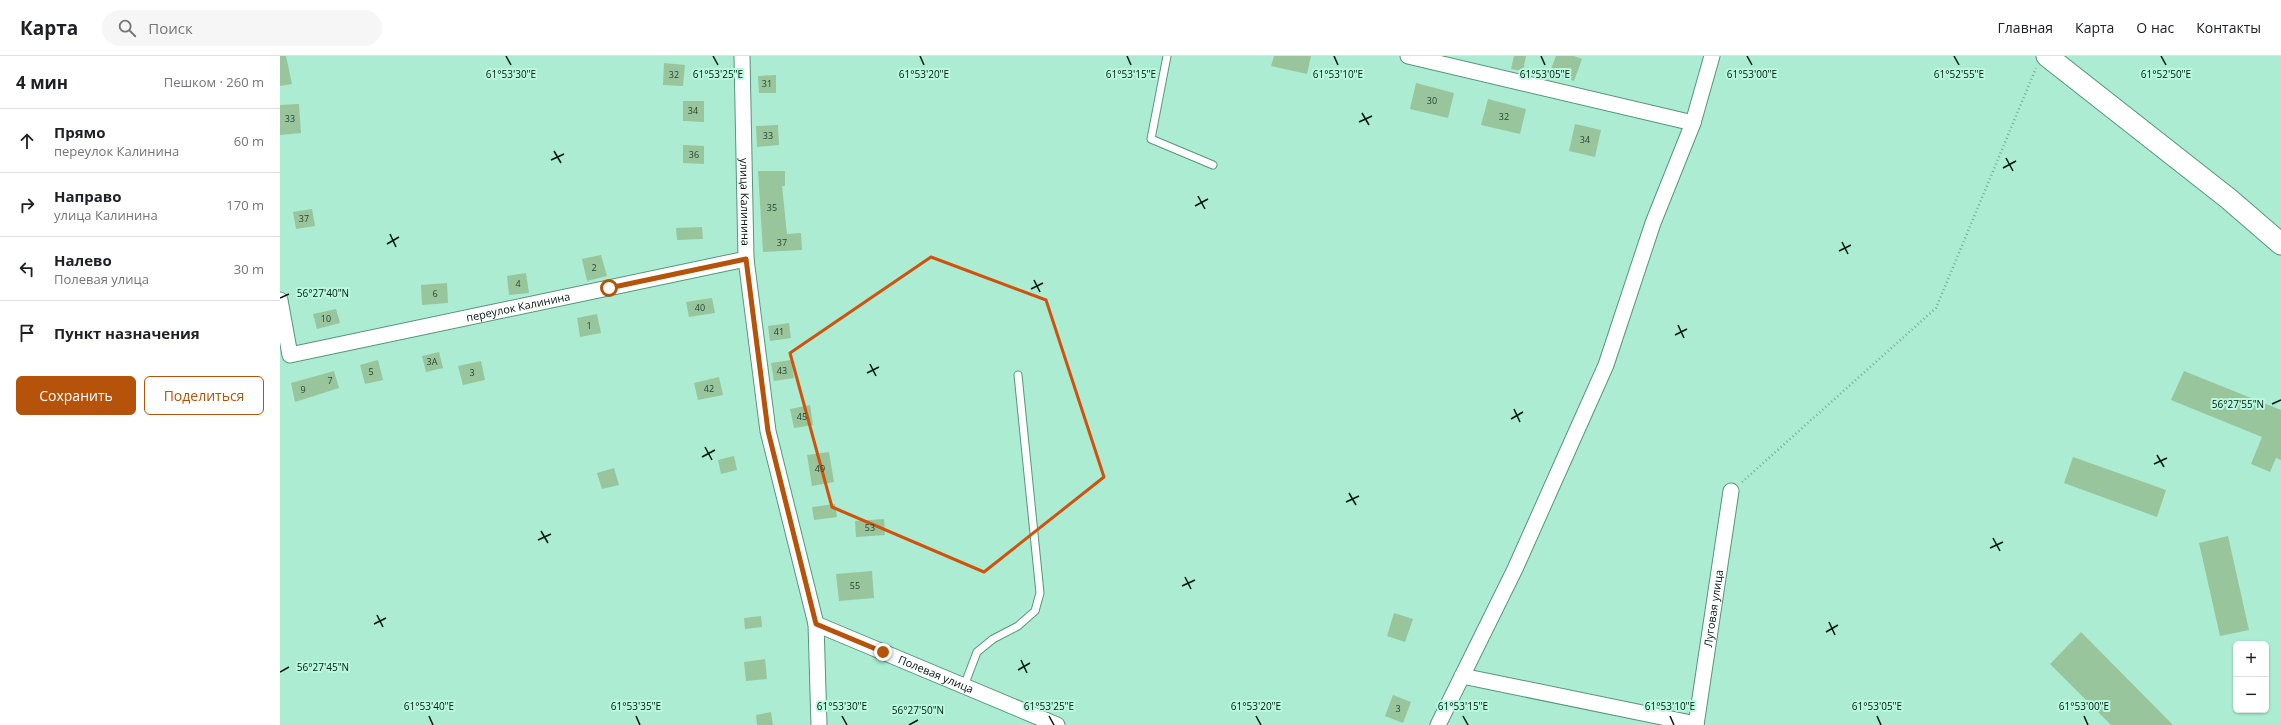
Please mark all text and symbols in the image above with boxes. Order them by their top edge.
search box [102,10,382,46]
text: Карта [20,15,78,41]
icon: search [116,17,138,39]
text: Поиск [148,18,193,38]
text: Главная [1998,18,2053,37]
text: Карта [2075,18,2114,37]
text: О нас [2136,18,2174,37]
text: Контакты [2196,18,2261,37]
text: 61°53'30"E [486,67,536,81]
text: 61°53'25"E [693,67,743,81]
text: 61°53'20"E [899,67,949,81]
text: 61°53'15"E [1106,67,1156,81]
text: 61°53'10"E [1313,67,1363,81]
text: 61°53'05"E [1520,67,1570,81]
text: 61°53'00"E [1727,67,1777,81]
text: 61°52'55"E [1934,67,1984,81]
text: 61°52'50"E [2141,67,2191,81]
house number: 32 [669,68,679,81]
text: 4 мин [16,71,68,94]
text: Пешком · 260 m [164,73,264,91]
house number: 31 [762,77,772,90]
house number: 30 [1427,94,1437,107]
house number: 34 [688,104,698,117]
house number: 32 [1499,110,1509,123]
house number: 33 [285,112,295,125]
text: Прямо [54,122,106,142]
house number: 33 [763,129,773,142]
icon: ahead [16,130,38,152]
text: 60 m [234,132,264,150]
house number: 34 [1580,133,1590,146]
text: переулок Калинина [54,142,179,160]
house number: 36 [689,148,699,161]
street label: улица Калинина [737,158,754,246]
text: Направо [54,186,122,206]
icon: right [16,194,38,216]
text: 170 m [226,196,264,214]
house number: 35 [767,201,777,214]
text: улица Калинина [54,206,158,224]
house number: 37 [299,212,309,225]
house number: 37 [777,236,787,249]
text: Налево [54,250,112,270]
icon: left [16,258,38,280]
text: 30 m [234,260,264,278]
house number: 2 [591,261,597,274]
text: Полевая улица [54,270,149,288]
house number: 4 [515,277,521,290]
route start [600,279,618,297]
text: 56°27'40"N [297,286,349,300]
house number: 6 [432,287,438,300]
street label: переулок Калинина [465,288,571,325]
house number: 40 [695,301,705,314]
house number: 10 [321,312,331,325]
house number: 1 [586,319,592,332]
icon: arrive [16,322,38,344]
text: Пункт назначения [54,323,200,343]
house number: 41 [774,325,784,338]
house number: 3А [427,355,438,368]
house number: 43 [777,364,787,377]
house number: 5 [368,365,374,378]
house number: 3 [469,366,475,379]
house number: 7 [327,374,333,387]
button: Сохранить [16,376,136,415]
button: Поделиться [144,376,264,415]
house number: 42 [704,382,714,395]
house number: 9 [300,383,306,396]
text: 56°27'55"N [2212,397,2264,411]
house number: 45 [797,410,807,423]
house number: 49 [815,462,825,475]
house number: 53 [865,521,875,534]
street label: Луговая улица [1700,569,1726,648]
house number: 55 [850,579,860,592]
map controls [2233,641,2269,713]
button: + [2233,641,2269,677]
route end [874,643,892,661]
street label: Полевая улица [896,651,976,696]
text: 56°27'45"N [297,660,349,674]
button: − [2233,677,2269,713]
text: 61°53'40"E [404,699,454,713]
text: 61°53'35"E [611,699,661,713]
text: 61°53'30"E [817,699,867,713]
text: 61°53'25"E [1024,699,1074,713]
text: 61°53'20"E [1231,699,1281,713]
text: 61°53'15"E [1438,699,1488,713]
text: 61°53'10"E [1645,699,1695,713]
text: 61°53'05"E [1852,699,1902,713]
text: 61°53'00"E [2059,699,2109,713]
house number: 3 [1395,702,1401,715]
text: 56°27'50"N [892,703,944,717]

